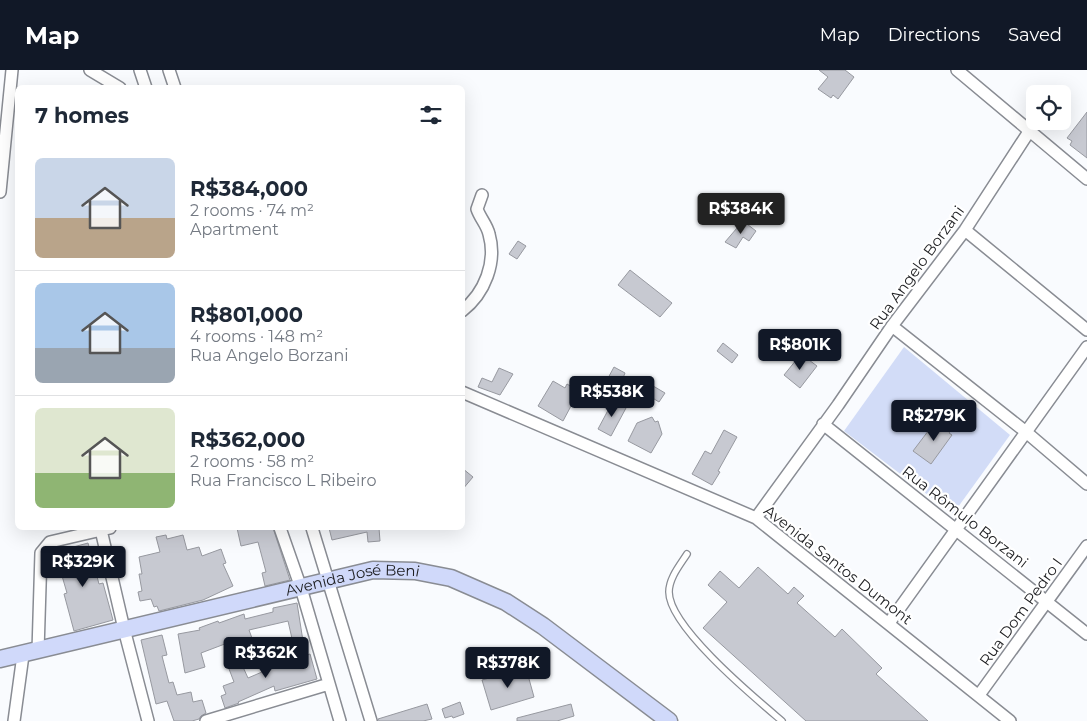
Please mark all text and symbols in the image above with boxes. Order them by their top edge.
text: Map [25,21,79,50]
text: Map [820,24,860,46]
text: Directions [888,24,980,46]
text: Saved [1008,24,1062,46]
map controls [1026,85,1071,130]
button: locate [1026,85,1071,130]
icon: filters [417,101,445,129]
text: 7 homes [35,103,129,128]
text: R$384,000 [190,176,308,201]
icon: home [75,178,135,238]
pin: R$384K [700,192,782,235]
text: R$384K [709,199,773,218]
text: 2 rooms · 74 m² [190,201,314,220]
street label: Rua Angelo Borzani [865,202,968,333]
text: Apartment [190,220,279,239]
text: R$801,000 [190,302,303,327]
icon: home [75,303,135,363]
text: 4 rooms · 148 m² [190,327,323,346]
pin: R$801K [759,328,841,371]
text: R$801K [769,335,831,354]
text: Rua Angelo Borzani [190,346,349,365]
pin: R$538K [571,376,653,418]
text: R$538K [580,382,644,401]
pin: R$279K [893,400,975,442]
text: R$279K [902,406,966,425]
text: R$362,000 [190,427,305,452]
icon: home [75,428,135,488]
text: 2 rooms · 58 m² [190,452,314,471]
street label: Rua Rômulo Borzani [898,461,1032,572]
text: Rua Francisco L Ribeiro [190,471,377,490]
street label: Avenida Santos Dumont [760,501,916,628]
pin: R$329K [42,546,124,588]
text: R$329K [52,552,114,571]
street label: Rua Dom Pedro I [975,554,1066,669]
street label: Avenida José Beni [283,560,421,600]
pin: R$362K [225,636,307,679]
text: R$362K [235,643,297,662]
pin: R$378K [467,646,549,689]
text: R$378K [476,653,540,672]

